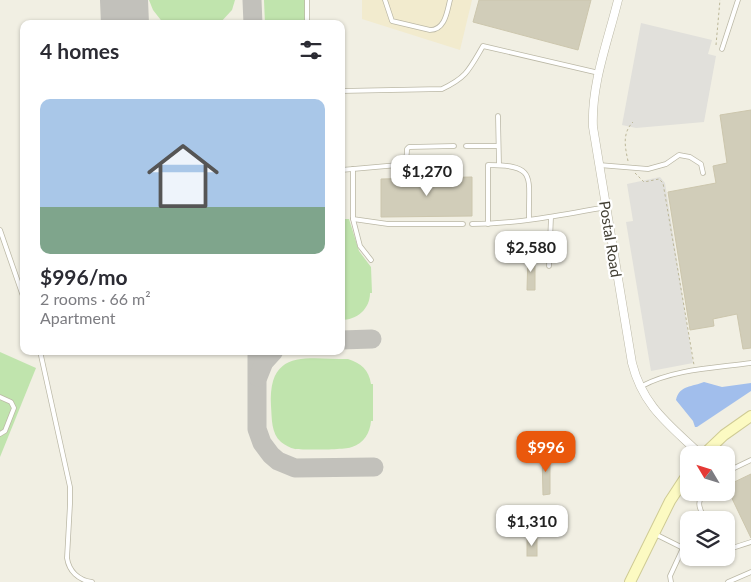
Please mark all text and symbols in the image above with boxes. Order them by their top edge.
icon: filters [297,36,325,64]
text: 4 homes [40,38,119,63]
icon: home [138,131,228,221]
pin: $1,270 [386,154,468,197]
text: $1,270 [402,161,452,180]
street label: Postal Road [596,200,626,278]
pin: $2,580 [490,230,572,273]
text: $2,580 [506,237,556,256]
text: $996/mo [40,264,128,289]
text: 2 rooms · 66 m² [40,289,151,308]
text: Apartment [40,308,115,327]
pin: $996 [516,430,576,473]
text: $996 [527,437,565,456]
north arrow [680,446,735,501]
map controls [680,446,735,566]
pin: $1,310 [491,504,573,547]
text: $1,310 [507,511,557,530]
button: layers [680,511,735,566]

